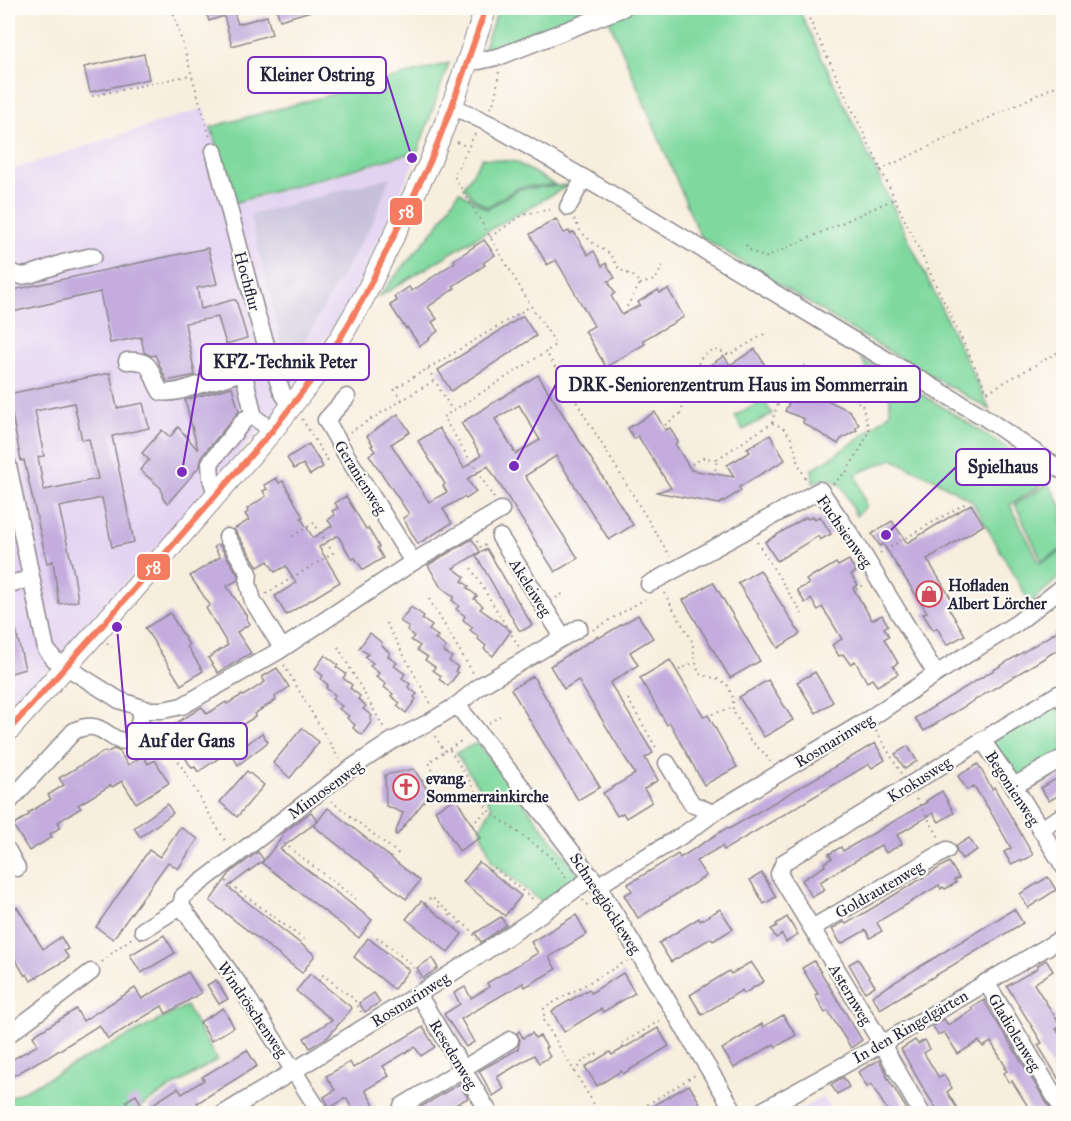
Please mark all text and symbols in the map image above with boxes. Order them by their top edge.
callout: Kleiner Ostring [248,57,386,93]
text: Kleiner Ostring [260,64,375,87]
line badge: 58 [389,197,423,226]
text: 58 [398,202,414,221]
street label: Hochflur [230,249,265,313]
callout: KFZ-Technik Peter [201,344,369,380]
text: KFZ-Technik Peter [213,351,358,373]
callout: DRK-Seniorenzentrum Haus im Sommerrain [556,366,920,402]
text: DRK-Seniorenzentrum Haus im Sommerrain [568,374,908,396]
street label: Geranienweg [329,437,391,519]
callout: Spielhaus [956,449,1050,485]
text: Spielhaus [968,456,1039,479]
street label: Fuchsienweg [812,491,877,572]
line badge: 58 [136,553,171,581]
street label: Akeleiweg [504,554,556,621]
text: 58 [145,558,161,577]
place label: Hofladen Albert Lörcher [947,576,1048,613]
shop icon: Hofladen Albert Lörcher [914,579,944,609]
street label: Rosmarinweg [791,709,878,772]
callout: Auf der Gans [127,723,247,759]
text: Auf der Gans [138,730,235,752]
street label: Begonienweg [980,747,1044,830]
street label: Krokusweg [884,752,956,807]
street label: Mimosenweg [284,756,367,824]
place label: evang. Sommerrainkirche [426,769,549,806]
church icon: evang. Sommerrainkirche [391,772,421,802]
street label: Schneeglöckleweg [565,849,646,958]
street label: Goldrautenweg [832,856,928,923]
street label: Windröschenweg [213,958,292,1062]
street label: Asternweg [824,959,876,1029]
street label: Rosmarinweg [368,968,454,1032]
street label: In den Ringelgärten [849,986,972,1068]
street label: Gladiolenweg [983,990,1045,1075]
street label: Resedenweg [424,1016,482,1094]

